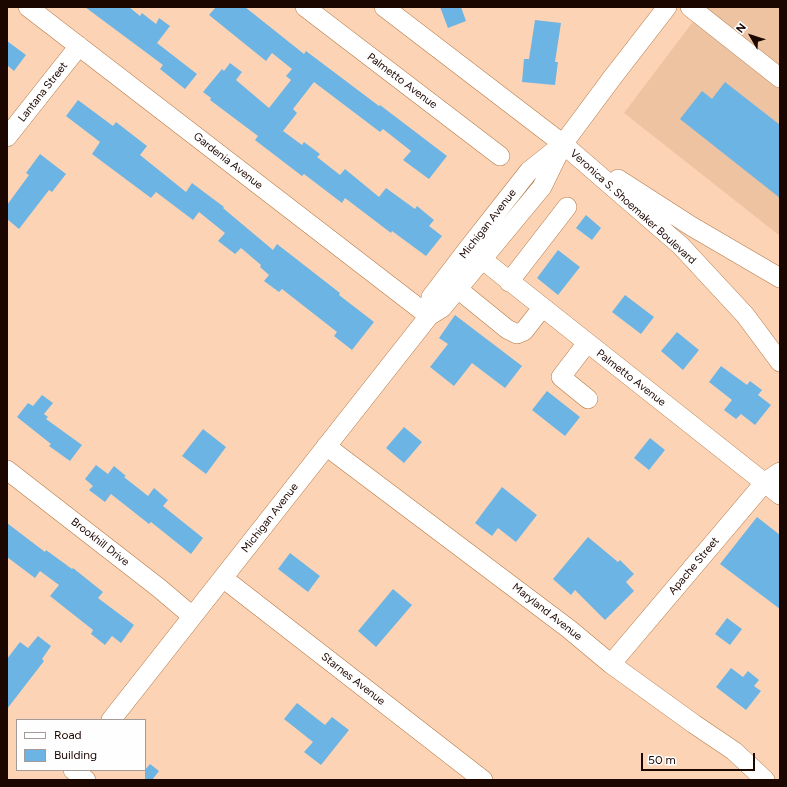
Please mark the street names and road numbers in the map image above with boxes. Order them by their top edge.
street label: Palmetto Avenue [364,50,440,112]
street label: Lantana Street [15,59,71,125]
street label: Gardenia Avenue [191,130,265,192]
street label: Veronica S. Shoemaker Boulevard [567,147,699,267]
street label: Michigan Avenue [457,187,519,261]
street label: Palmetto Avenue [594,347,668,409]
street label: Michigan Avenue [239,481,301,555]
street label: Brookhill Drive [68,515,132,569]
street label: Apache Street [666,534,722,598]
street label: Maryland Avenue [509,581,585,643]
street label: Starnes Avenue [318,650,388,708]

